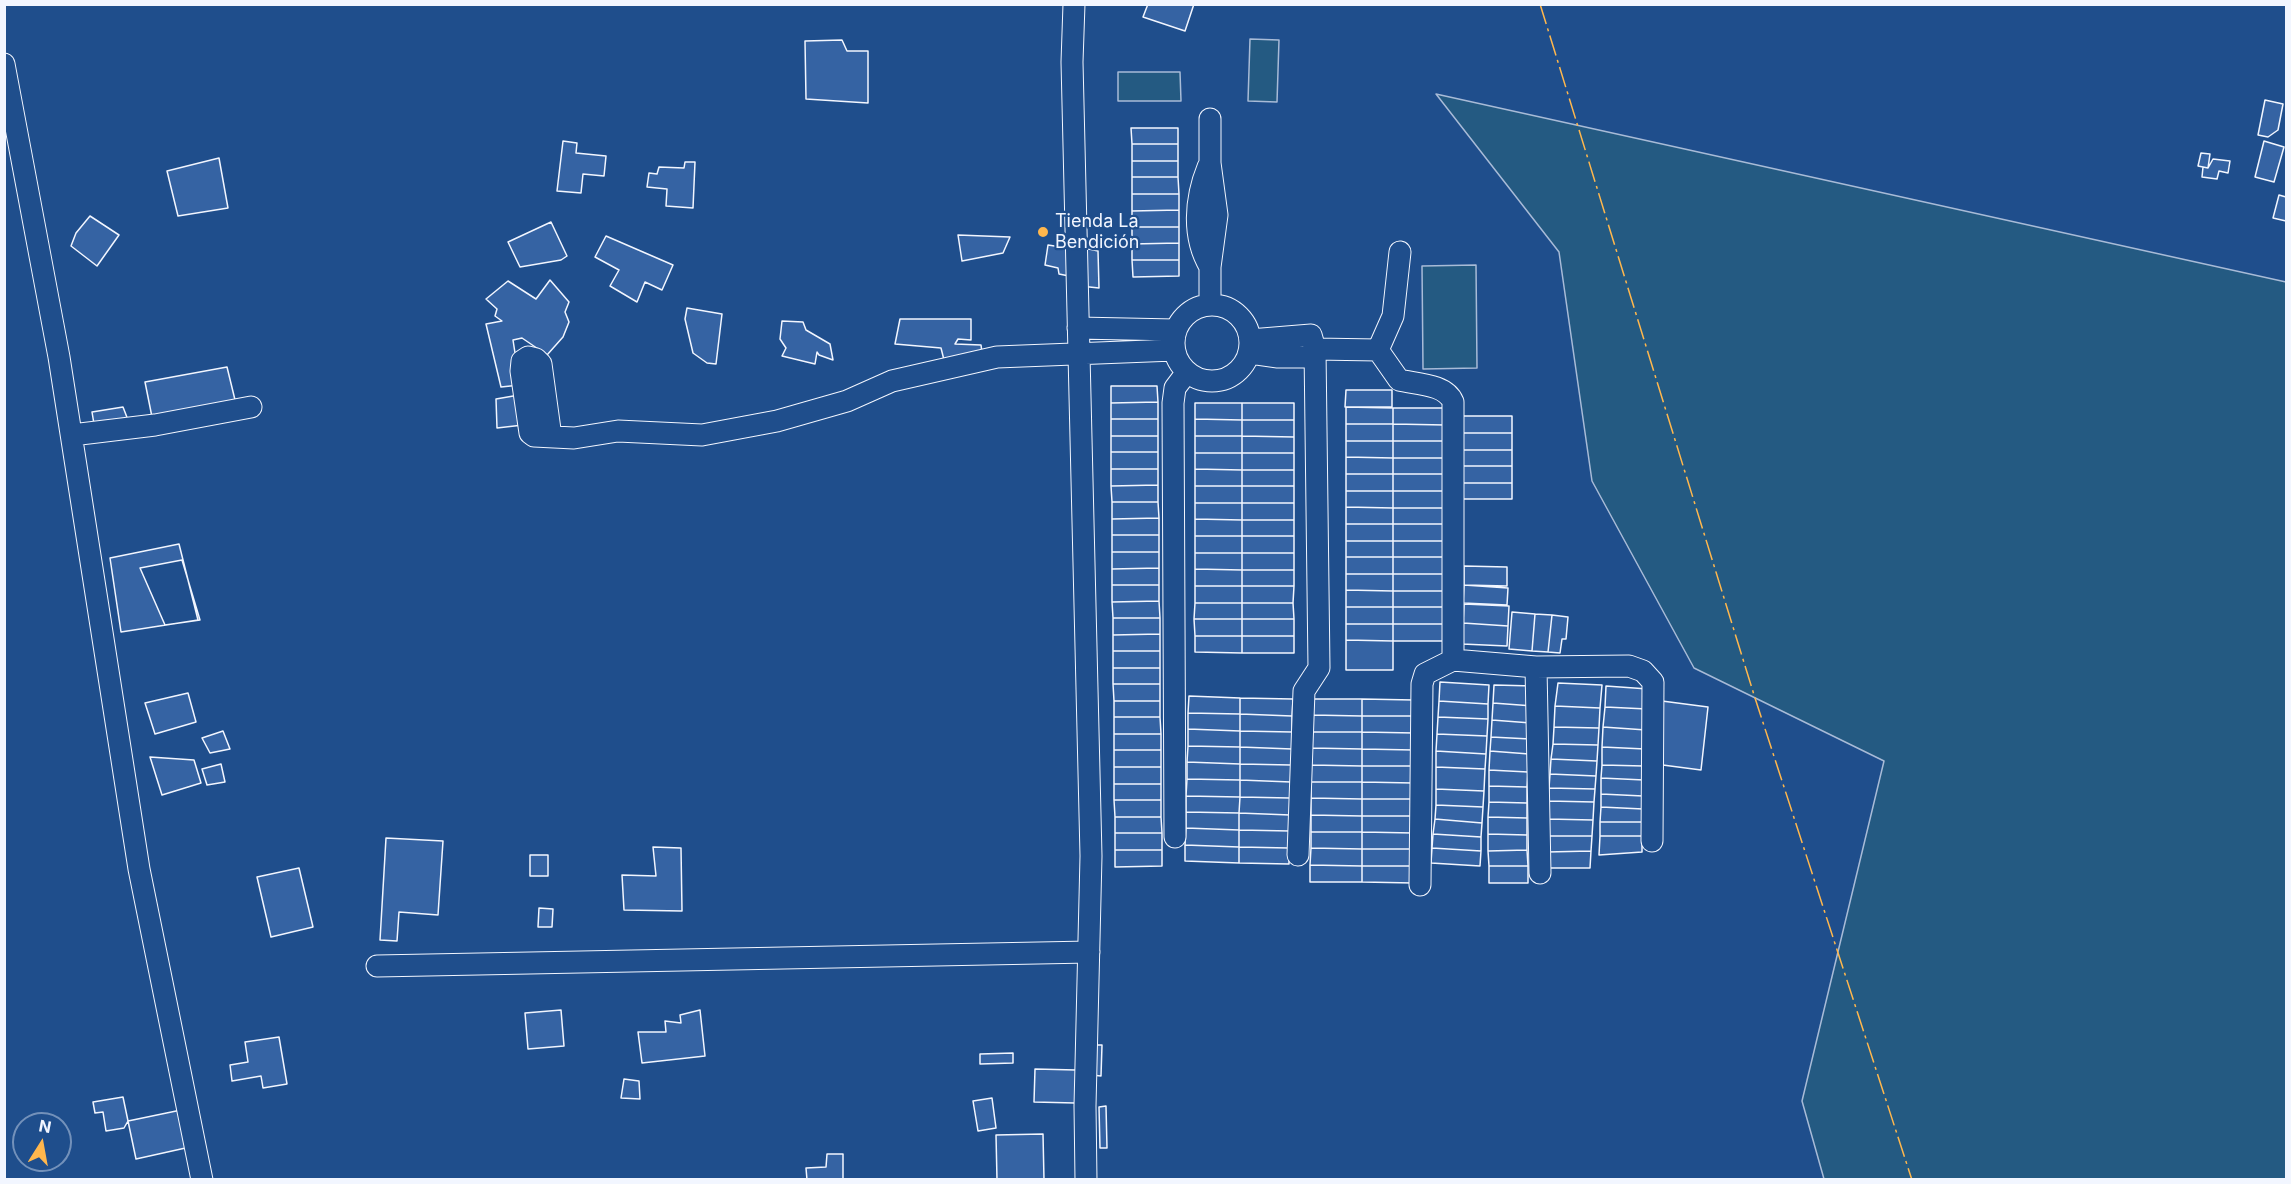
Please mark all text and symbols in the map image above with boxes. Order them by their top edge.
place label: Tienda La Bendición [1055,211,1139,254]
marker: Tienda La Bendición [1036,225,1050,239]
north arrow [12,1112,72,1172]
text: N [37,1115,53,1137]

